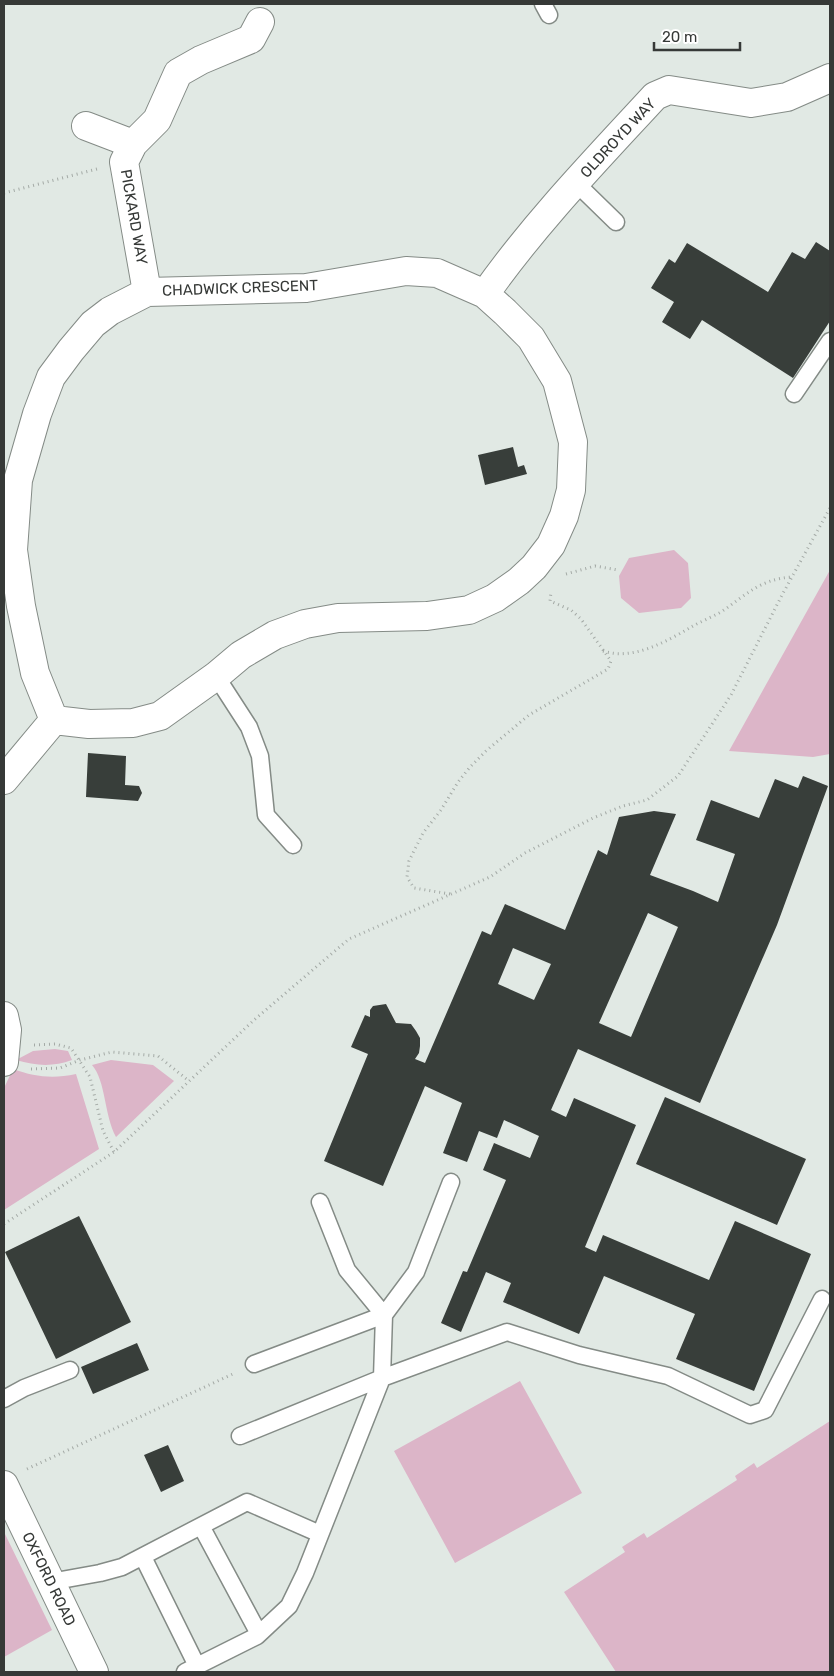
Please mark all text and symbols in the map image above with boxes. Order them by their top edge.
scale bar [654,20,740,52]
text: 20 m [662,28,697,46]
street label: OLDROYD WAY [577,94,660,182]
street label: PICKARD WAY [117,168,151,266]
street label: CHADWICK CRESCENT [162,276,319,300]
street label: OXFORD ROAD [19,1529,79,1629]

